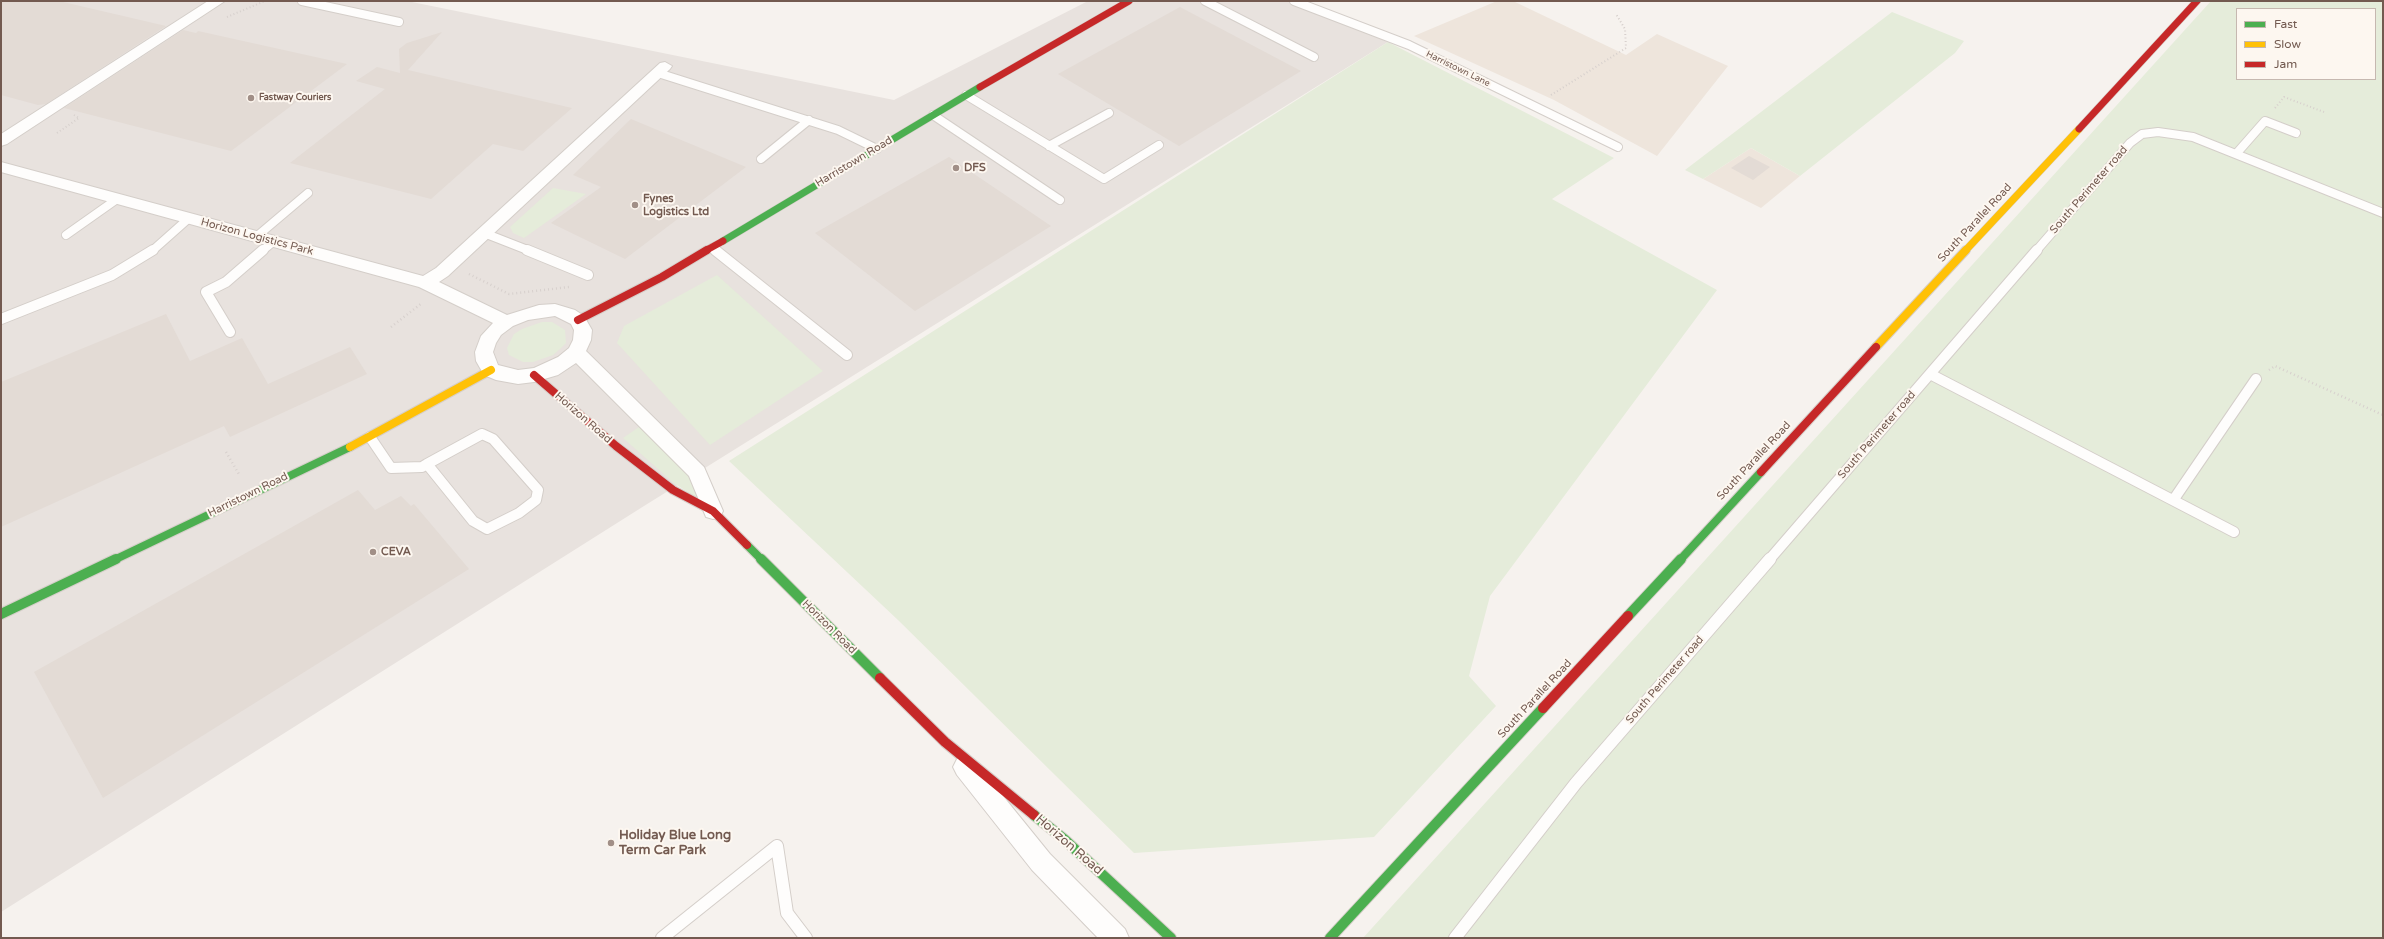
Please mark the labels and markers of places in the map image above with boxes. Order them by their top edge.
marker: Fastway Couriers [246,93,256,103]
place label: Fastway Couriers [259,93,331,103]
place label: DFS [964,161,986,175]
marker: DFS [951,163,961,173]
place label: Fynes Logistics Ltd [643,192,709,218]
marker: Fynes Logistics Ltd [630,200,640,210]
place label: CEVA [381,545,411,559]
marker: CEVA [368,547,378,557]
place label: Holiday Blue Long Term Car Park [619,828,731,859]
marker: Holiday Blue Long Term Car Park [606,838,616,848]

